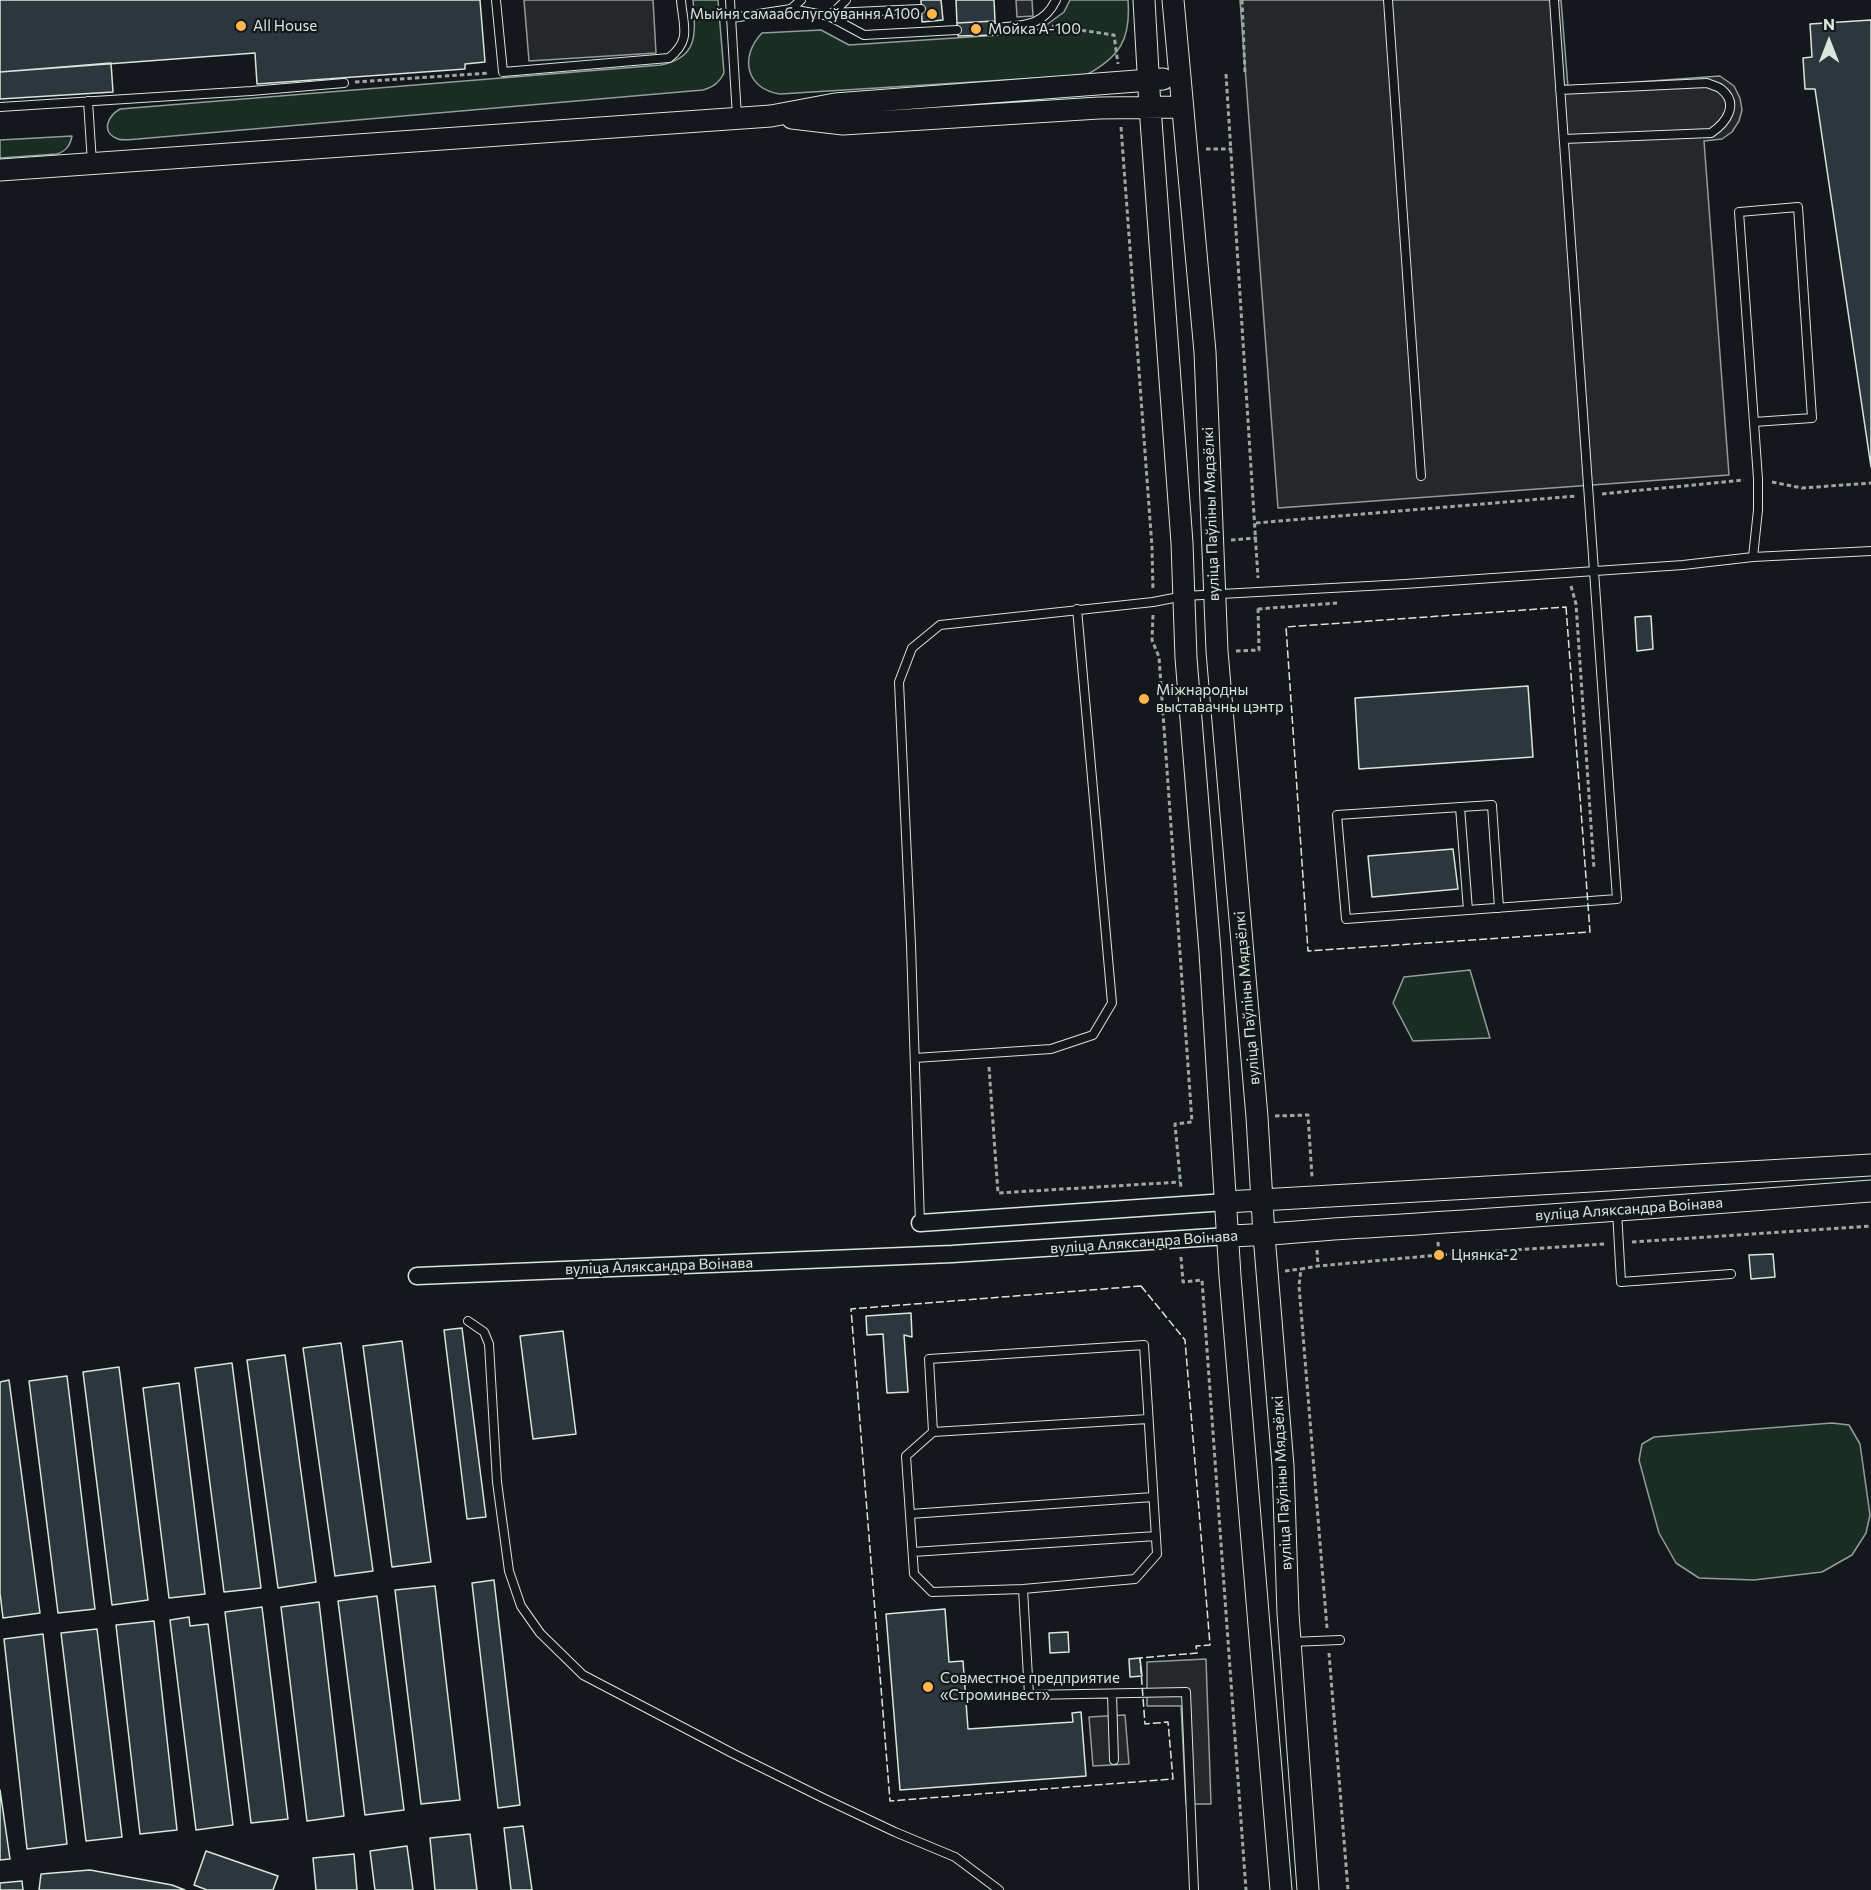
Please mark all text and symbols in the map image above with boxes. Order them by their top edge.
place label: Мыйня самаабслугоўвання A100 [690,5,920,23]
marker: Мыйня самаабслугоўвання A100 [925,7,939,21]
north arrow [1799,12,1859,72]
text: N [1823,14,1835,33]
place label: All House [253,17,317,35]
marker: All House [234,19,248,33]
place label: Мойка A-100 [988,20,1081,38]
marker: Мойка A-100 [969,22,983,36]
street label: вуліца Паўліны Мядзёлкі [1199,426,1223,602]
place label: Міжнародны выставачны цэнтр [1156,681,1284,716]
marker: Міжнародны выставачны цэнтр [1137,692,1151,706]
street label: вуліца Паўліны Мядзёлкі [1230,910,1264,1086]
street label: вуліца Аляксандра Воінава [1535,1193,1723,1225]
street label: вуліца Аляксандра Воінава [1050,1226,1238,1258]
place label: Цнянка-2 [1451,1246,1518,1264]
marker: Цнянка-2 [1432,1248,1446,1262]
street label: вуліца Аляксандра Воінава [565,1254,753,1278]
street label: вуліца Паўліны Мядзёлкі [1268,1395,1296,1571]
place label: Совместное предприятие «Строминвест» [940,1669,1120,1704]
marker: Совместное предприятие «Строминвест» [921,1680,935,1694]

